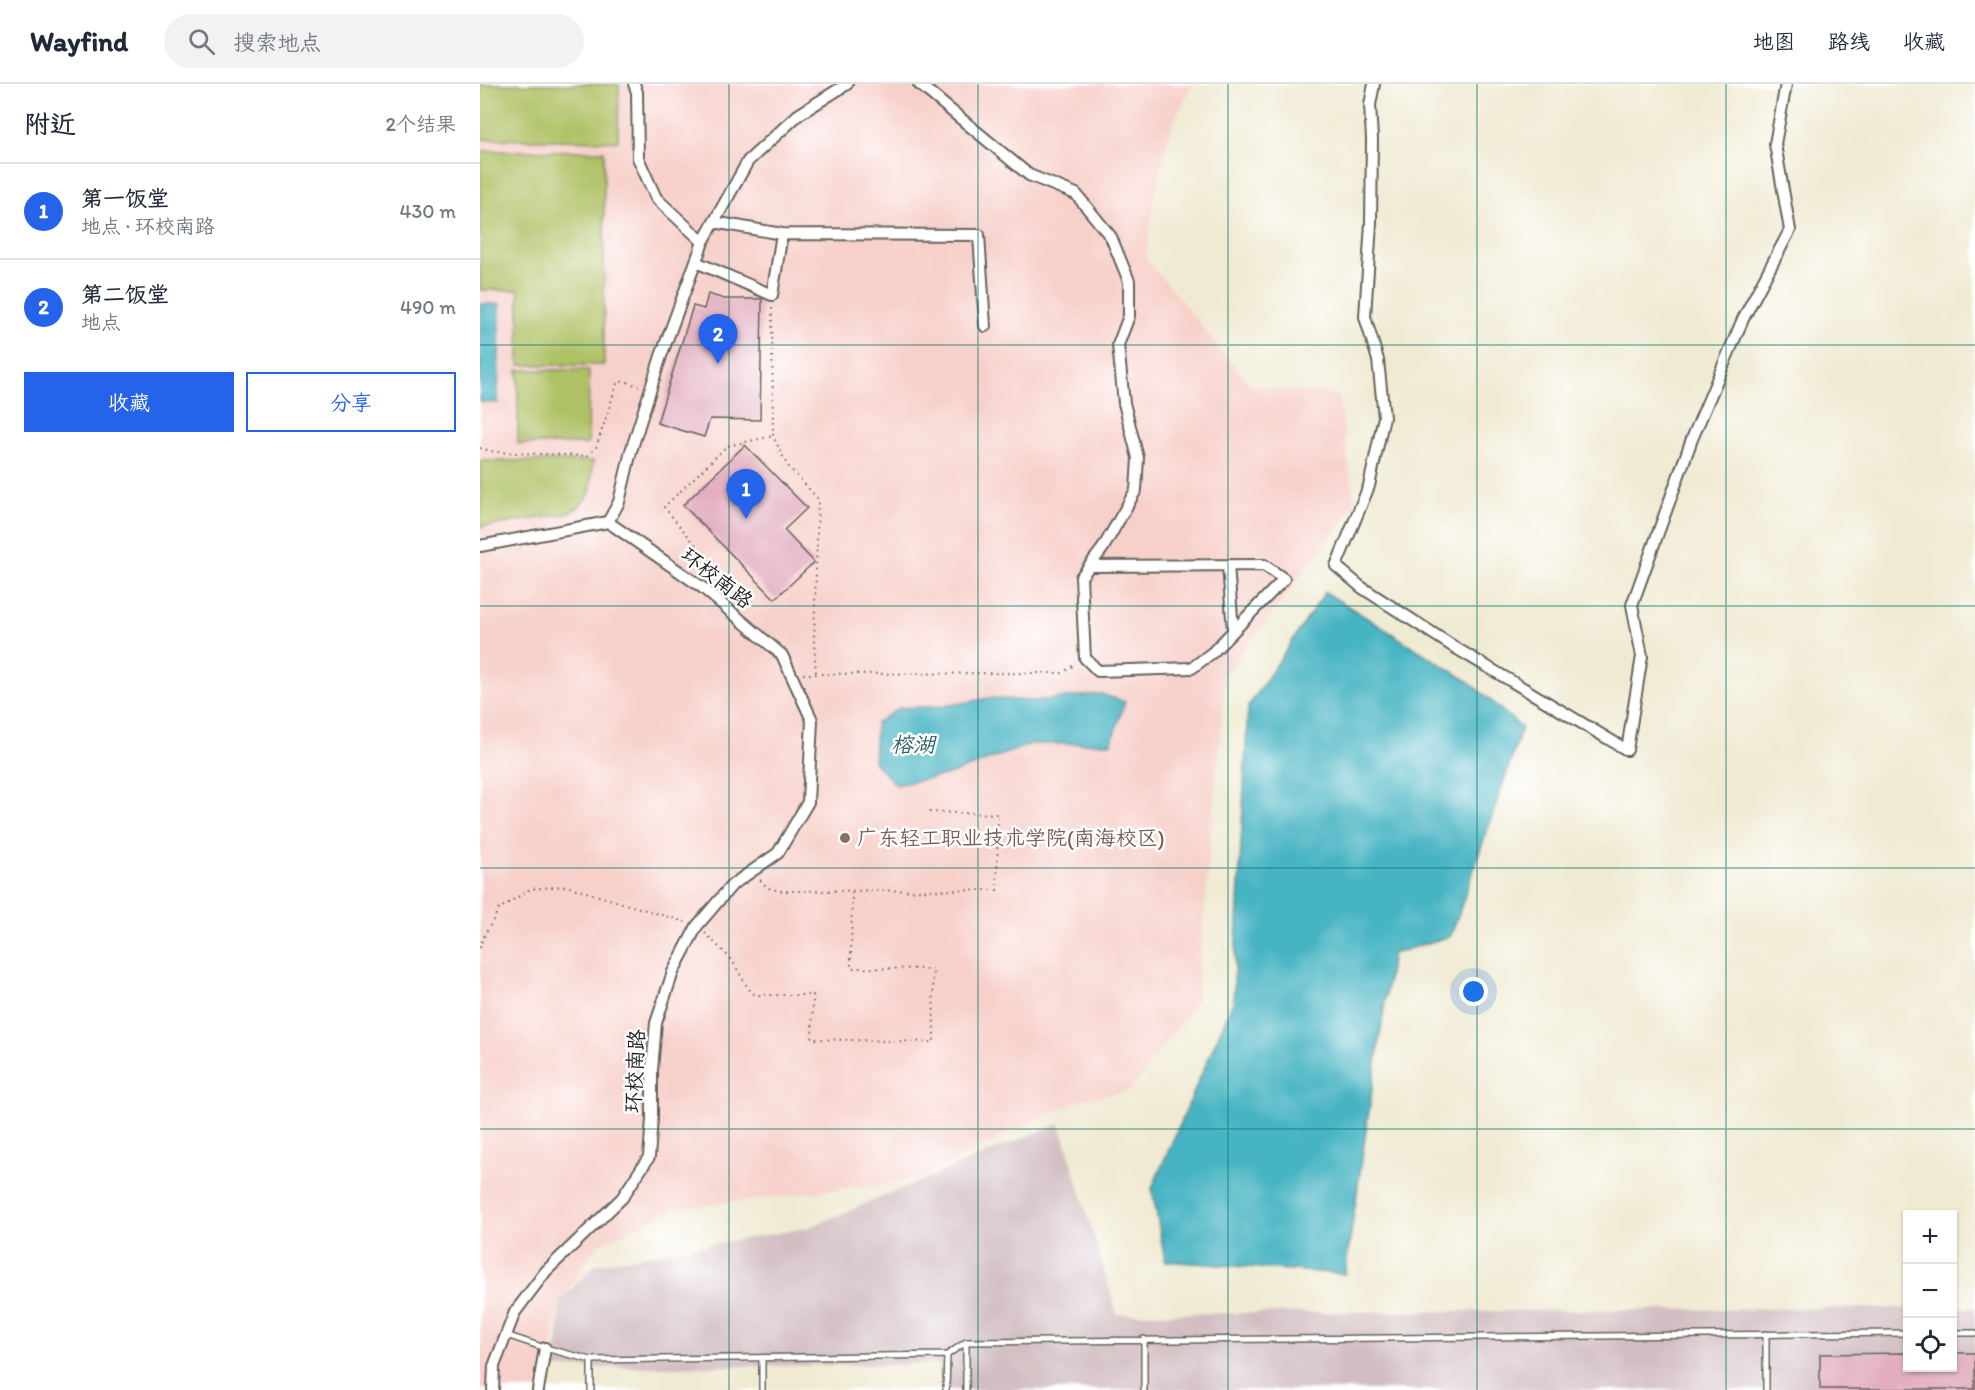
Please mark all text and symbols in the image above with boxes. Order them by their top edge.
search box [164,14,584,68]
text: Wayfind [30,24,128,58]
icon: search [185,25,218,58]
text: 搜索地点 [233,29,321,56]
text: 地图 [1753,29,1795,54]
text: 路线 [1828,29,1870,54]
text: 收藏 [1903,29,1945,54]
text: 附近 [24,108,76,140]
text: 2个结果 [385,112,456,136]
text: 第一饭堂 [81,185,169,212]
text: 1 [39,199,48,223]
text: 430 m [399,199,456,223]
text: 地点 · 环校南路 [81,214,215,238]
text: 第二饭堂 [81,281,169,308]
text: 2 [38,295,49,319]
text: 490 m [400,295,456,319]
text: 地点 [81,310,121,334]
pin: 2 [698,314,738,364]
button: 收藏 [24,372,234,432]
button: 分享 [246,372,456,432]
pin: 1 [726,470,766,519]
street label: 环校南路 [677,542,758,613]
water label: 榕湖 [891,731,937,758]
place label: 广东轻工职业技术学院(南海校区) [857,825,1165,850]
marker: 广东轻工职业技术学院(南海校区) [838,831,852,845]
your location [1459,977,1488,1006]
street label: 环校南路 [620,1028,649,1114]
map controls [1903,1210,1957,1372]
button: + [1903,1210,1957,1264]
button: − [1903,1264,1957,1318]
button: locate [1903,1318,1957,1372]

